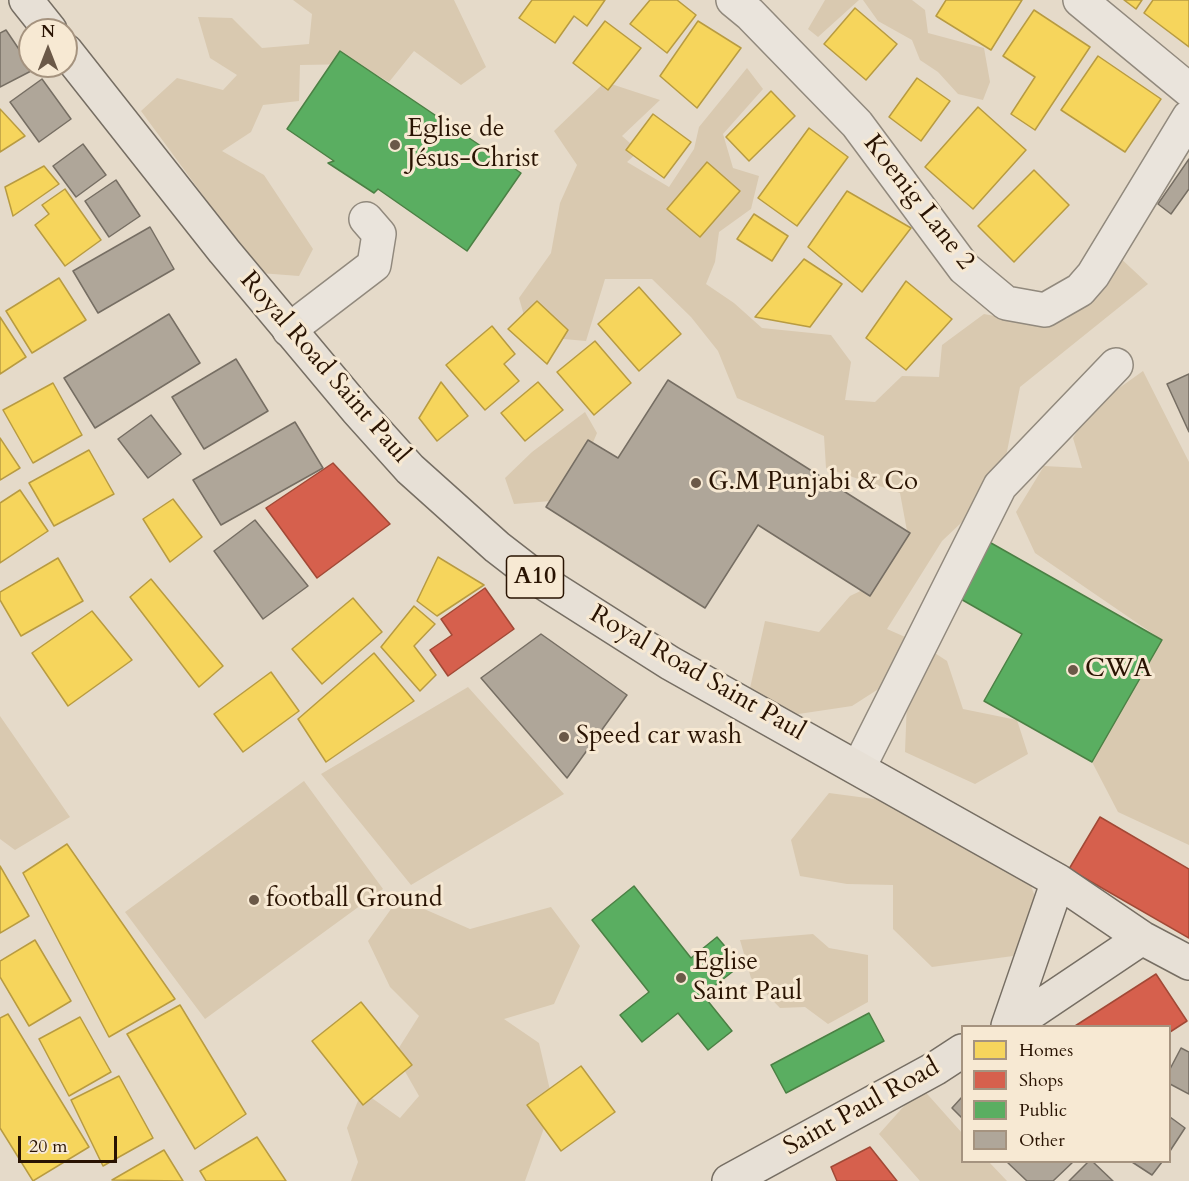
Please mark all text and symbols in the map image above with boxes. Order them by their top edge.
north arrow [18,18,78,78]
text: N [41,21,55,43]
place label: Eglise de Jésus-Christ [407,114,539,176]
street label: Koenig Lane 2 [856,129,980,277]
marker: Eglise de Jésus-Christ [388,138,402,152]
street label: Royal Road Saint Paul [232,266,416,470]
place label: G.M Punjabi & Co [708,467,918,499]
marker: G.M Punjabi & Co [689,476,703,490]
road number: A10 [506,556,564,598]
street label: Royal Road Saint Paul [584,600,810,748]
place label: CWA [1085,654,1152,686]
marker: CWA [1066,663,1080,677]
place label: Speed car wash [576,721,742,753]
marker: Speed car wash [557,730,571,744]
place label: football Ground [266,884,443,916]
marker: football Ground [247,893,261,907]
place label: Eglise Saint Paul [693,947,802,1008]
marker: Eglise Saint Paul [674,971,688,985]
legend [961,1025,1171,1163]
text: Homes [1019,1038,1073,1063]
street label: Saint Paul Road [779,1052,945,1164]
text: Shops [1019,1068,1063,1093]
text: Public [1019,1098,1067,1123]
scale bar [21,1124,120,1162]
text: Other [1019,1128,1065,1153]
text: 20 m [29,1134,68,1159]

